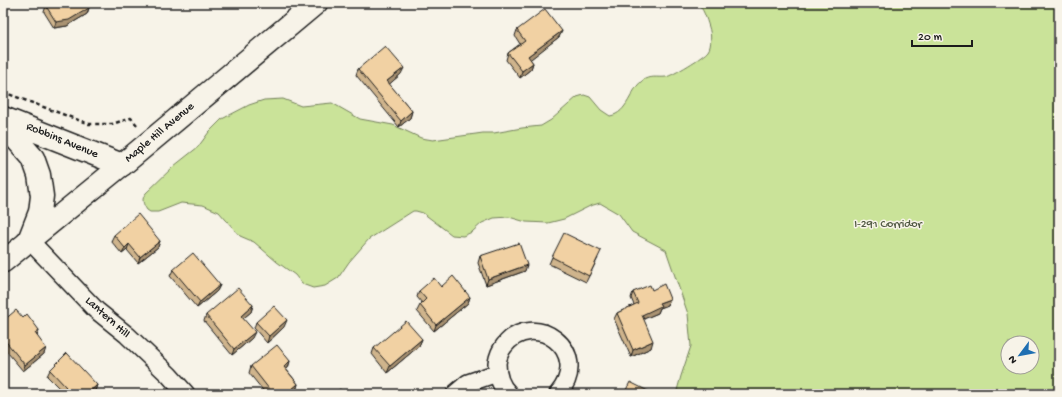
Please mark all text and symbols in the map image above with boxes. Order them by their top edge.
scale bar [912,22,972,48]
text: 20 m [918,31,943,45]
street label: Maple Hill Avenue [122,99,198,166]
street label: Robbins Avenue [24,120,101,162]
park label: I-291 Corridor [854,218,924,232]
street label: Lantern Hill [82,294,133,342]
north arrow [1000,335,1040,375]
text: N [1006,353,1020,365]

